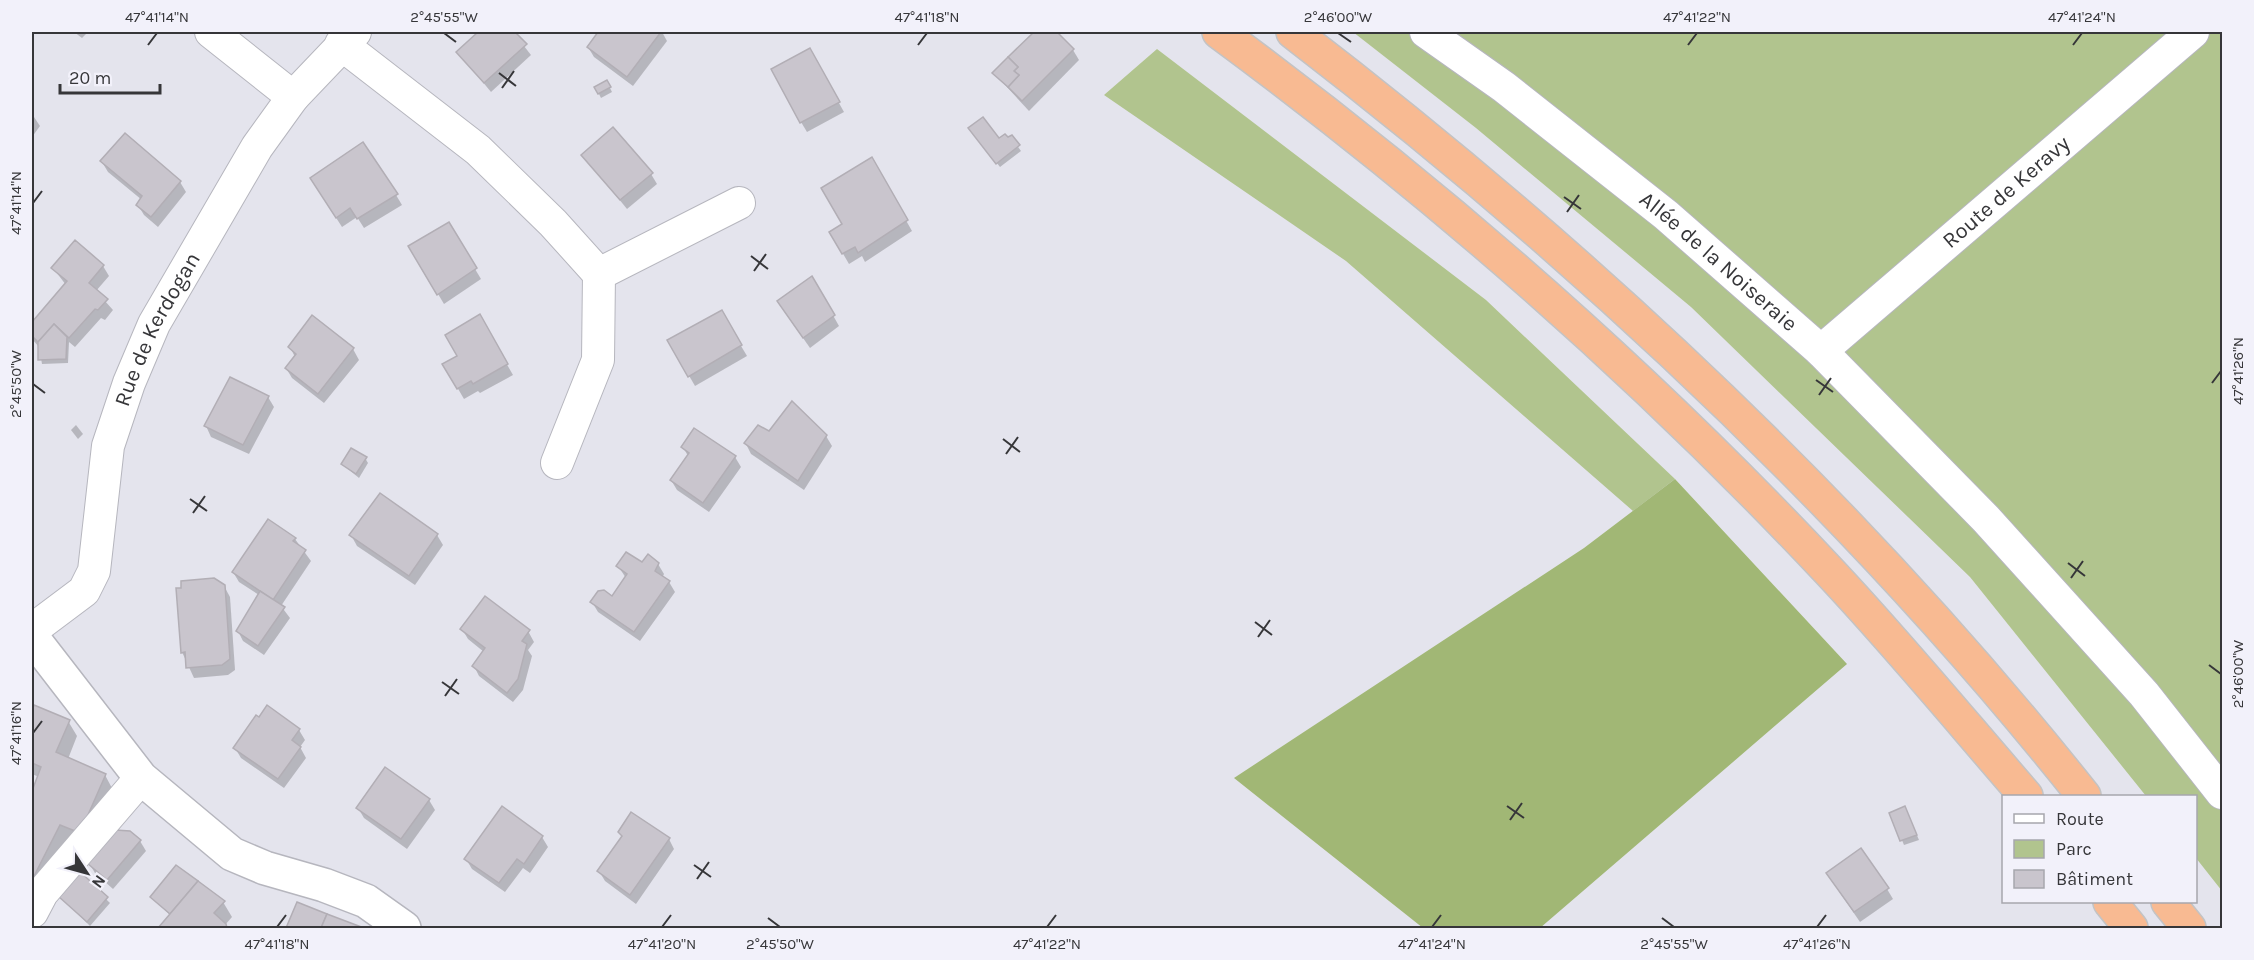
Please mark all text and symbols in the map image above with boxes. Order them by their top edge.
text: 47°41'14"N [125,8,189,26]
text: 2°45'55"W [410,8,478,26]
text: 47°41'18"N [895,8,959,26]
text: 2°46'00"W [1304,8,1373,26]
text: 47°41'22"N [1663,8,1731,26]
text: 47°41'24"N [2048,8,2116,26]
scale bar [60,57,160,95]
text: 20 m [69,67,111,89]
street label: Route de Keravy [1937,130,2075,254]
text: 47°41'14"N [7,171,25,235]
street label: Allée de la Noiseraie [1634,186,1803,337]
street label: Rue de Kerdogan [109,248,206,410]
text: 47°41'26"N [2229,337,2247,405]
text: 2°45'50"W [7,349,25,418]
text: 2°46'00"W [2229,639,2247,708]
text: 47°41'16"N [7,701,25,765]
legend [2002,795,2197,903]
text: Route [2056,808,2104,830]
text: Parc [2056,838,2092,860]
north arrow [57,843,117,903]
text: Bâtiment [2056,868,2133,890]
text: N [88,871,110,892]
text: 47°41'18"N [245,935,309,953]
text: 47°41'20"N [628,935,696,953]
text: 2°45'50"W [746,935,815,953]
text: 47°41'22"N [1013,935,1081,953]
text: 47°41'24"N [1398,935,1466,953]
text: 2°45'55"W [1640,935,1708,953]
text: 47°41'26"N [1783,935,1851,953]

